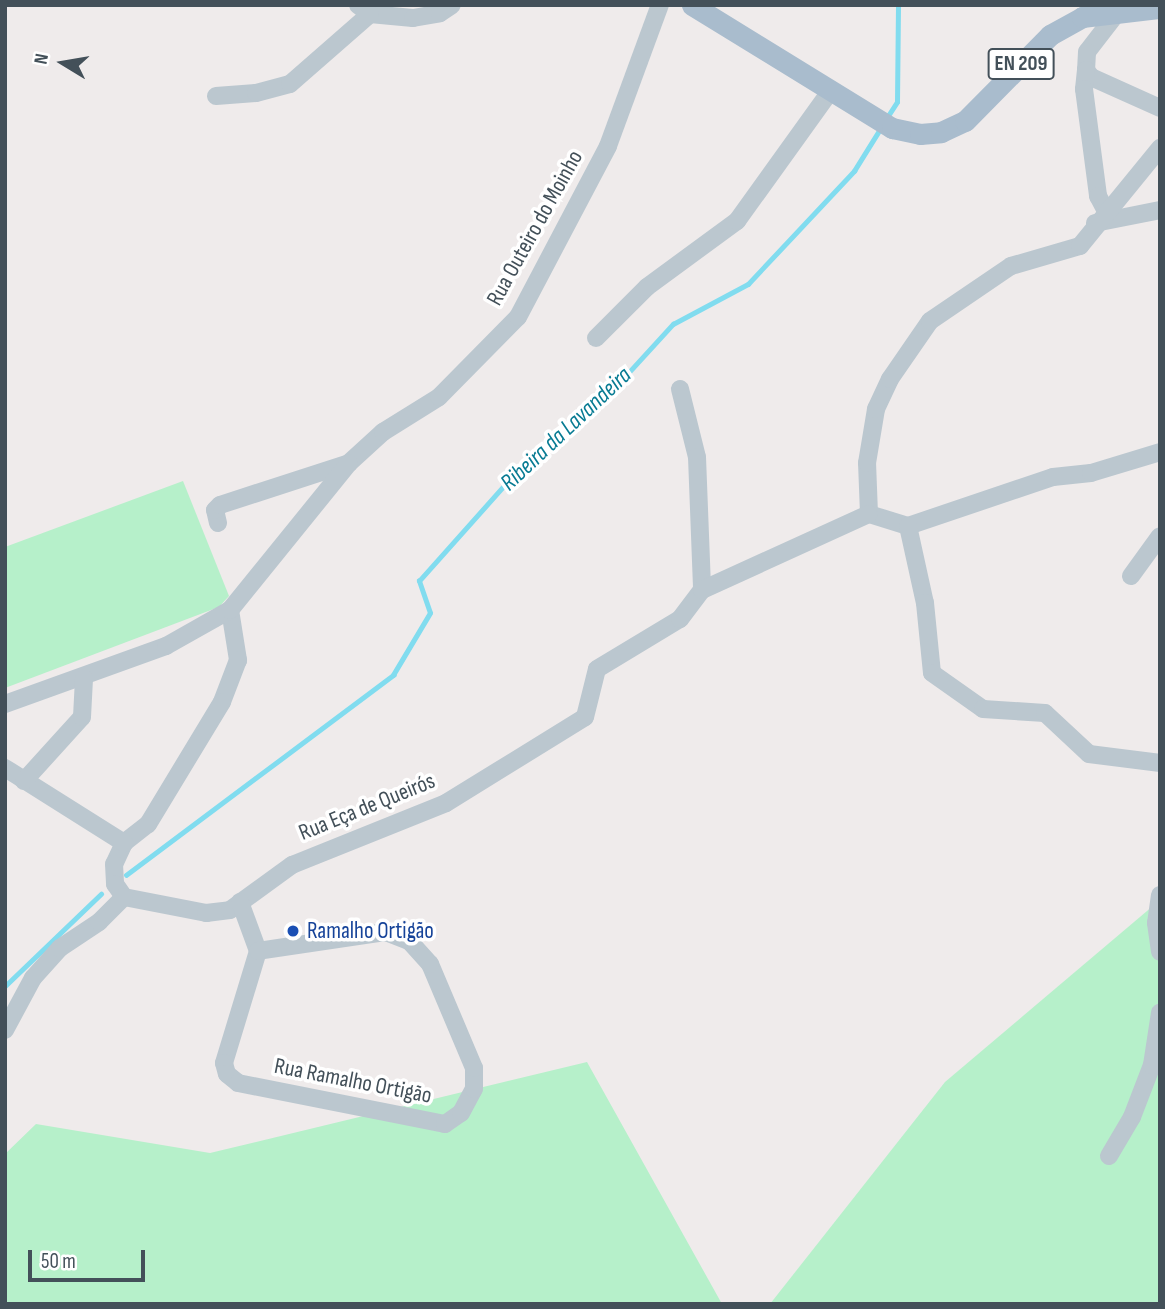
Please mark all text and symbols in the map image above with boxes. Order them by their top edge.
north arrow [28,28,98,98]
road number: EN 209 [986,46,1056,82]
text: N [30,52,54,66]
street label: Rua Outeiro do Moinho [481,146,589,310]
water label: Ribeira da Lavandeira [495,361,637,497]
street label: Rua Eça de Queirós [295,767,439,847]
place label: Ramalho Ortigão [307,917,434,945]
marker: Ramalho Ortigão [285,923,301,939]
street label: Rua Ramalho Ortigão [272,1052,434,1110]
scale bar [32,1236,149,1280]
text: 50 m [41,1249,76,1274]

